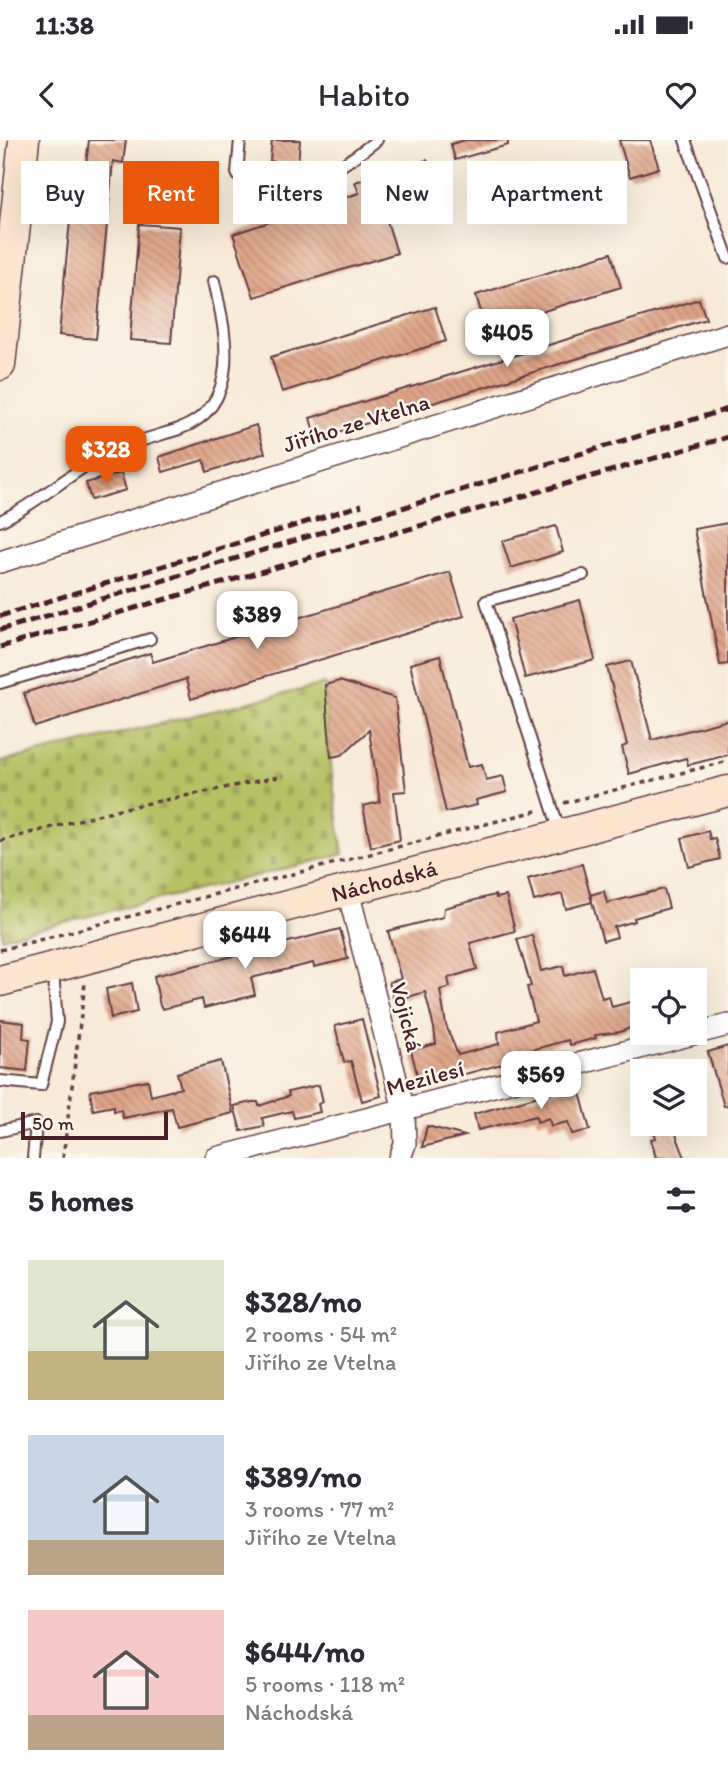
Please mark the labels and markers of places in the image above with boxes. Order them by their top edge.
pin: $405 [466,310,548,369]
pin: $328 [65,426,147,486]
pin: $389 [216,592,298,651]
pin: $644 [204,912,286,971]
pin: $569 [500,1052,582,1111]

